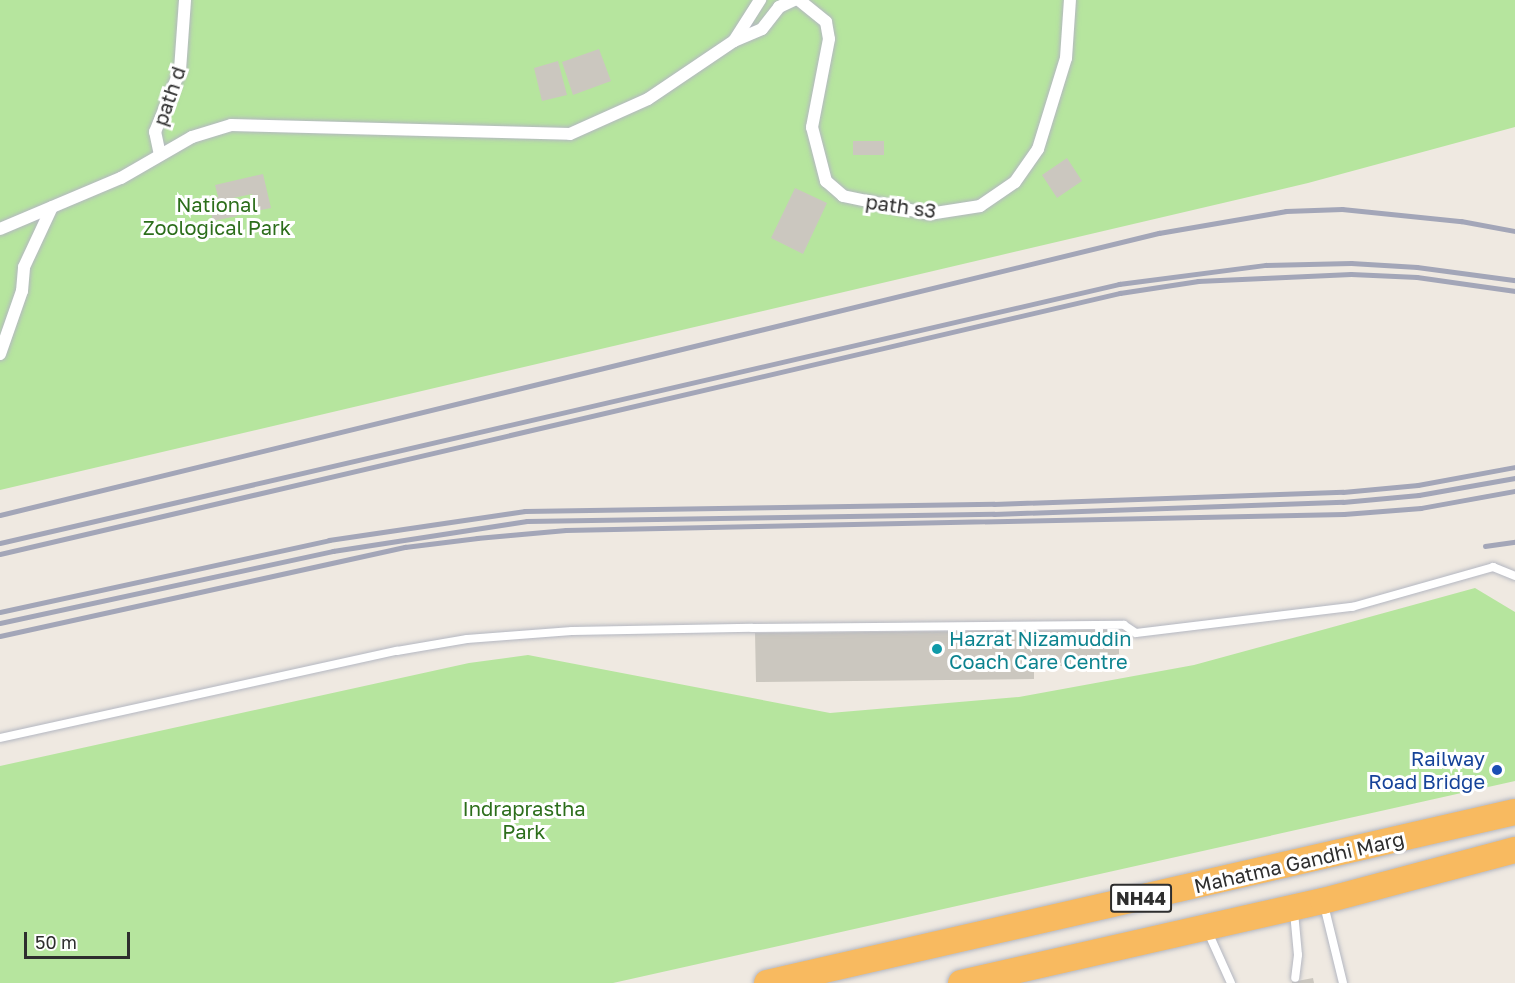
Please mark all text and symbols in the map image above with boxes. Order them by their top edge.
street label: path d [148,63,190,129]
street label: path s3 [864,189,938,223]
park label: National Zoological Park [143,193,291,240]
place label: Hazrat Nizamuddin Coach Care Centre [949,626,1132,673]
marker: Hazrat Nizamuddin Coach Care Centre [930,642,944,656]
place label: Railway Road Bridge [1368,746,1485,793]
marker: Railway Road Bridge [1490,763,1504,777]
park label: Indraprastha Park [462,797,586,844]
street label: Mahatma Gandhi Marg [1192,826,1406,898]
road number: NH44 [1110,883,1172,913]
scale bar [27,920,134,958]
text: 50 m [35,931,77,953]

